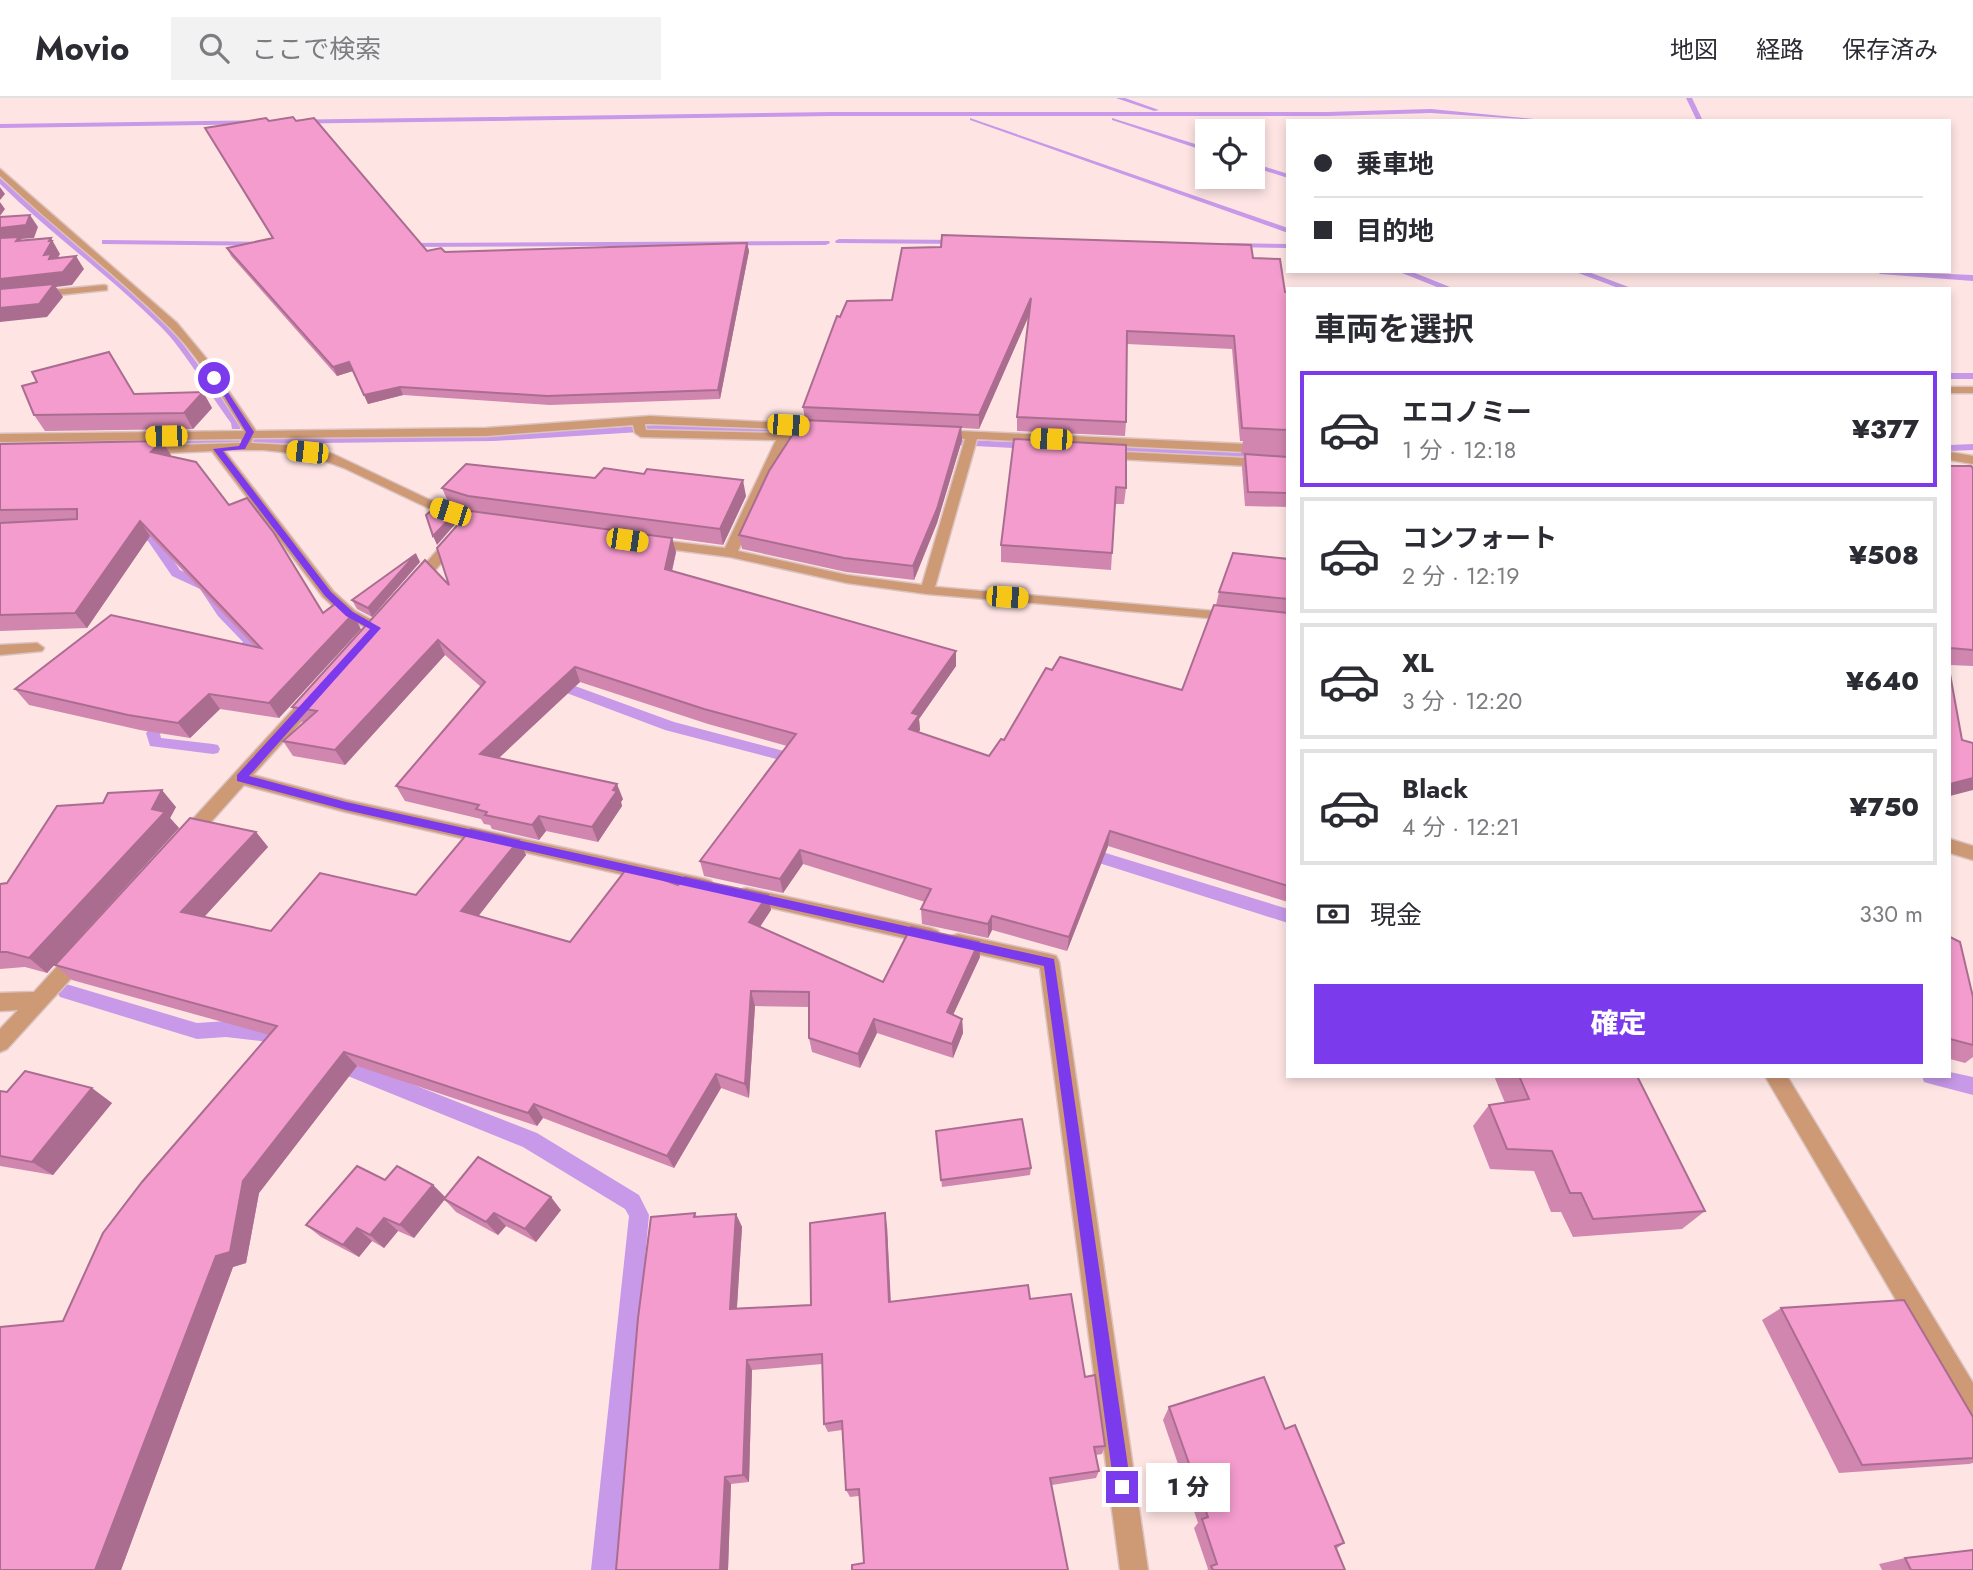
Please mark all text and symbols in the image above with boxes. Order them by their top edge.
search box [171,17,661,80]
text: Movio [35,25,129,72]
icon: search [195,29,233,67]
text: ここで検索 [251,30,381,68]
text: 地図 [1670,32,1718,67]
text: 経路 [1756,32,1804,67]
text: 保存済み [1842,32,1938,67]
map controls [1195,119,1265,189]
button: locate [1195,119,1265,189]
text: 乗車地 [1356,145,1434,183]
text: 目的地 [1356,212,1434,250]
text: 車両を選択 [1314,306,1474,352]
route start [198,362,230,394]
text: エコノミー [1402,393,1532,431]
icon: car [1318,398,1381,461]
text: ¥377 [1852,410,1919,448]
car [767,413,810,437]
car [145,425,188,447]
car [1030,428,1073,450]
text: 1 分 · 12:18 [1402,433,1516,467]
car [286,439,329,465]
car [427,496,474,528]
text: コンフォート [1402,519,1557,557]
icon: car [1318,524,1381,587]
car [605,527,650,553]
text: ¥508 [1849,536,1919,574]
text: 2 分 · 12:19 [1402,559,1520,593]
car [986,585,1029,609]
text: XL [1402,644,1434,682]
icon: car [1318,650,1381,713]
text: ¥640 [1846,662,1919,700]
text: 3 分 · 12:20 [1402,684,1522,718]
text: Black [1402,770,1468,808]
icon: car [1318,776,1381,839]
text: ¥750 [1850,788,1919,826]
text: 4 分 · 12:21 [1402,810,1520,844]
icon: cash [1314,895,1352,933]
text: 現金 [1370,896,1422,934]
text: 330 m [1859,897,1923,931]
button: 確定 [1314,984,1923,1064]
callout: 1 分 [1146,1462,1230,1512]
text: 1 分 [1167,1470,1209,1504]
route end [1106,1471,1138,1503]

